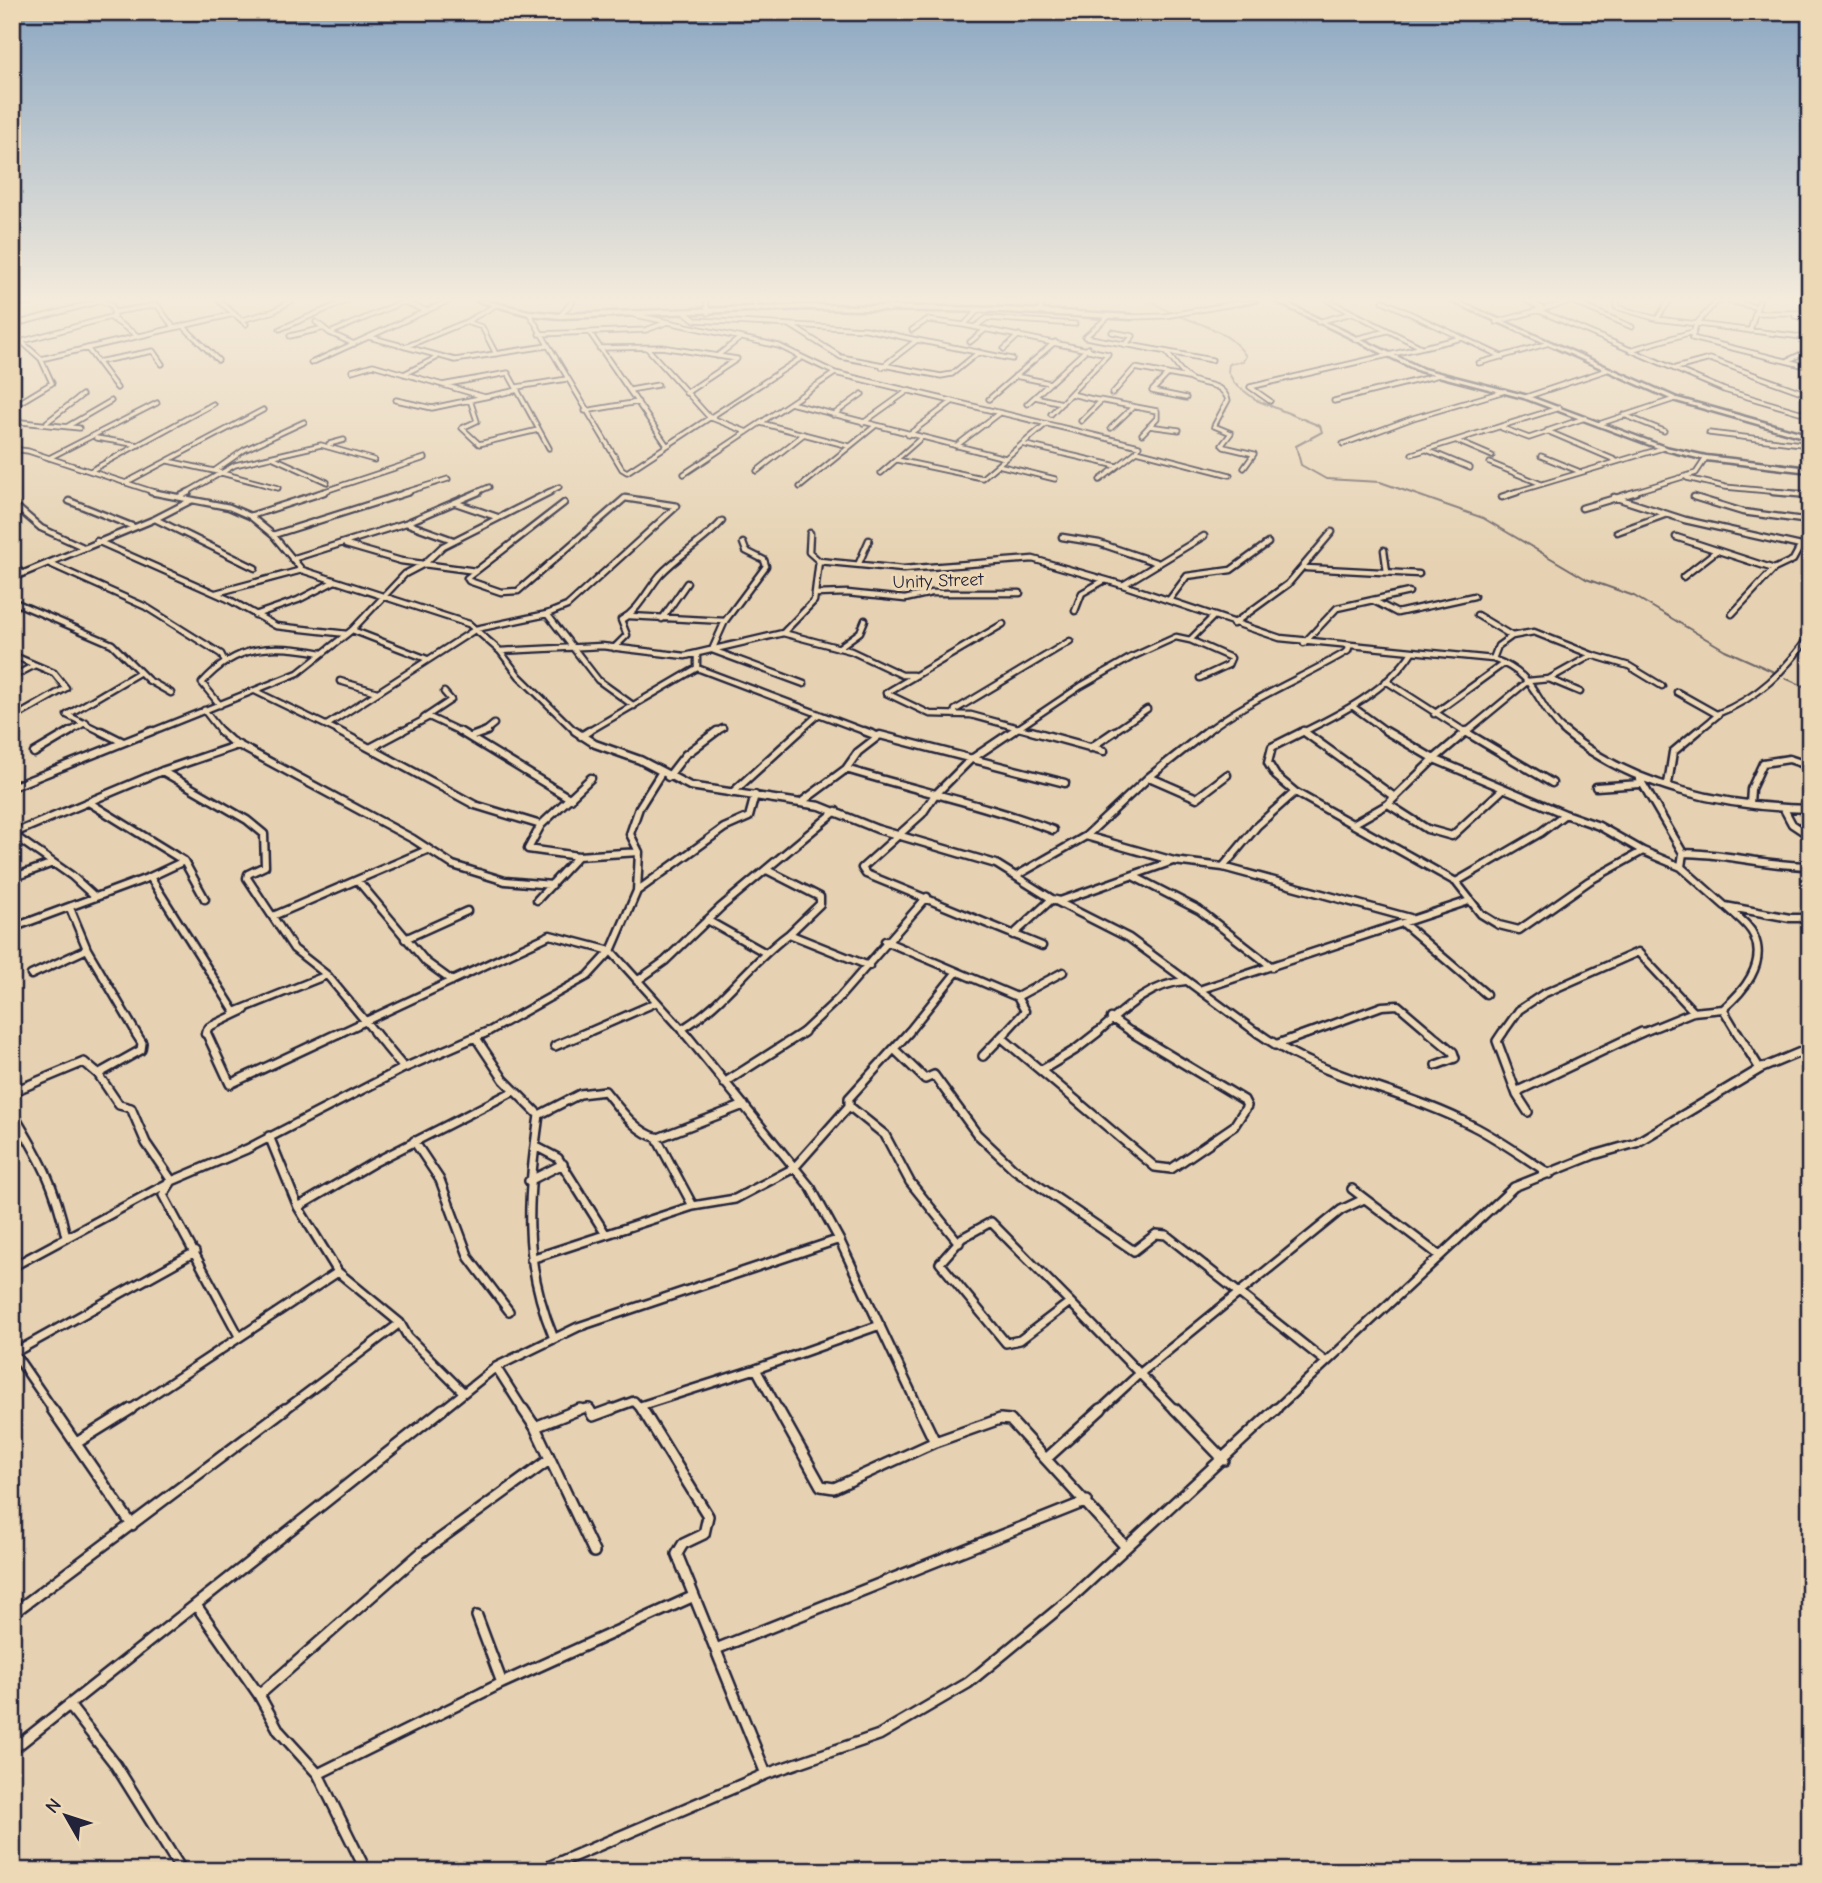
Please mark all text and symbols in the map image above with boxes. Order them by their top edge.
street label: Unity Street [892,569,985,593]
north arrow [32,1782,102,1852]
text: N [41,1794,66,1818]

